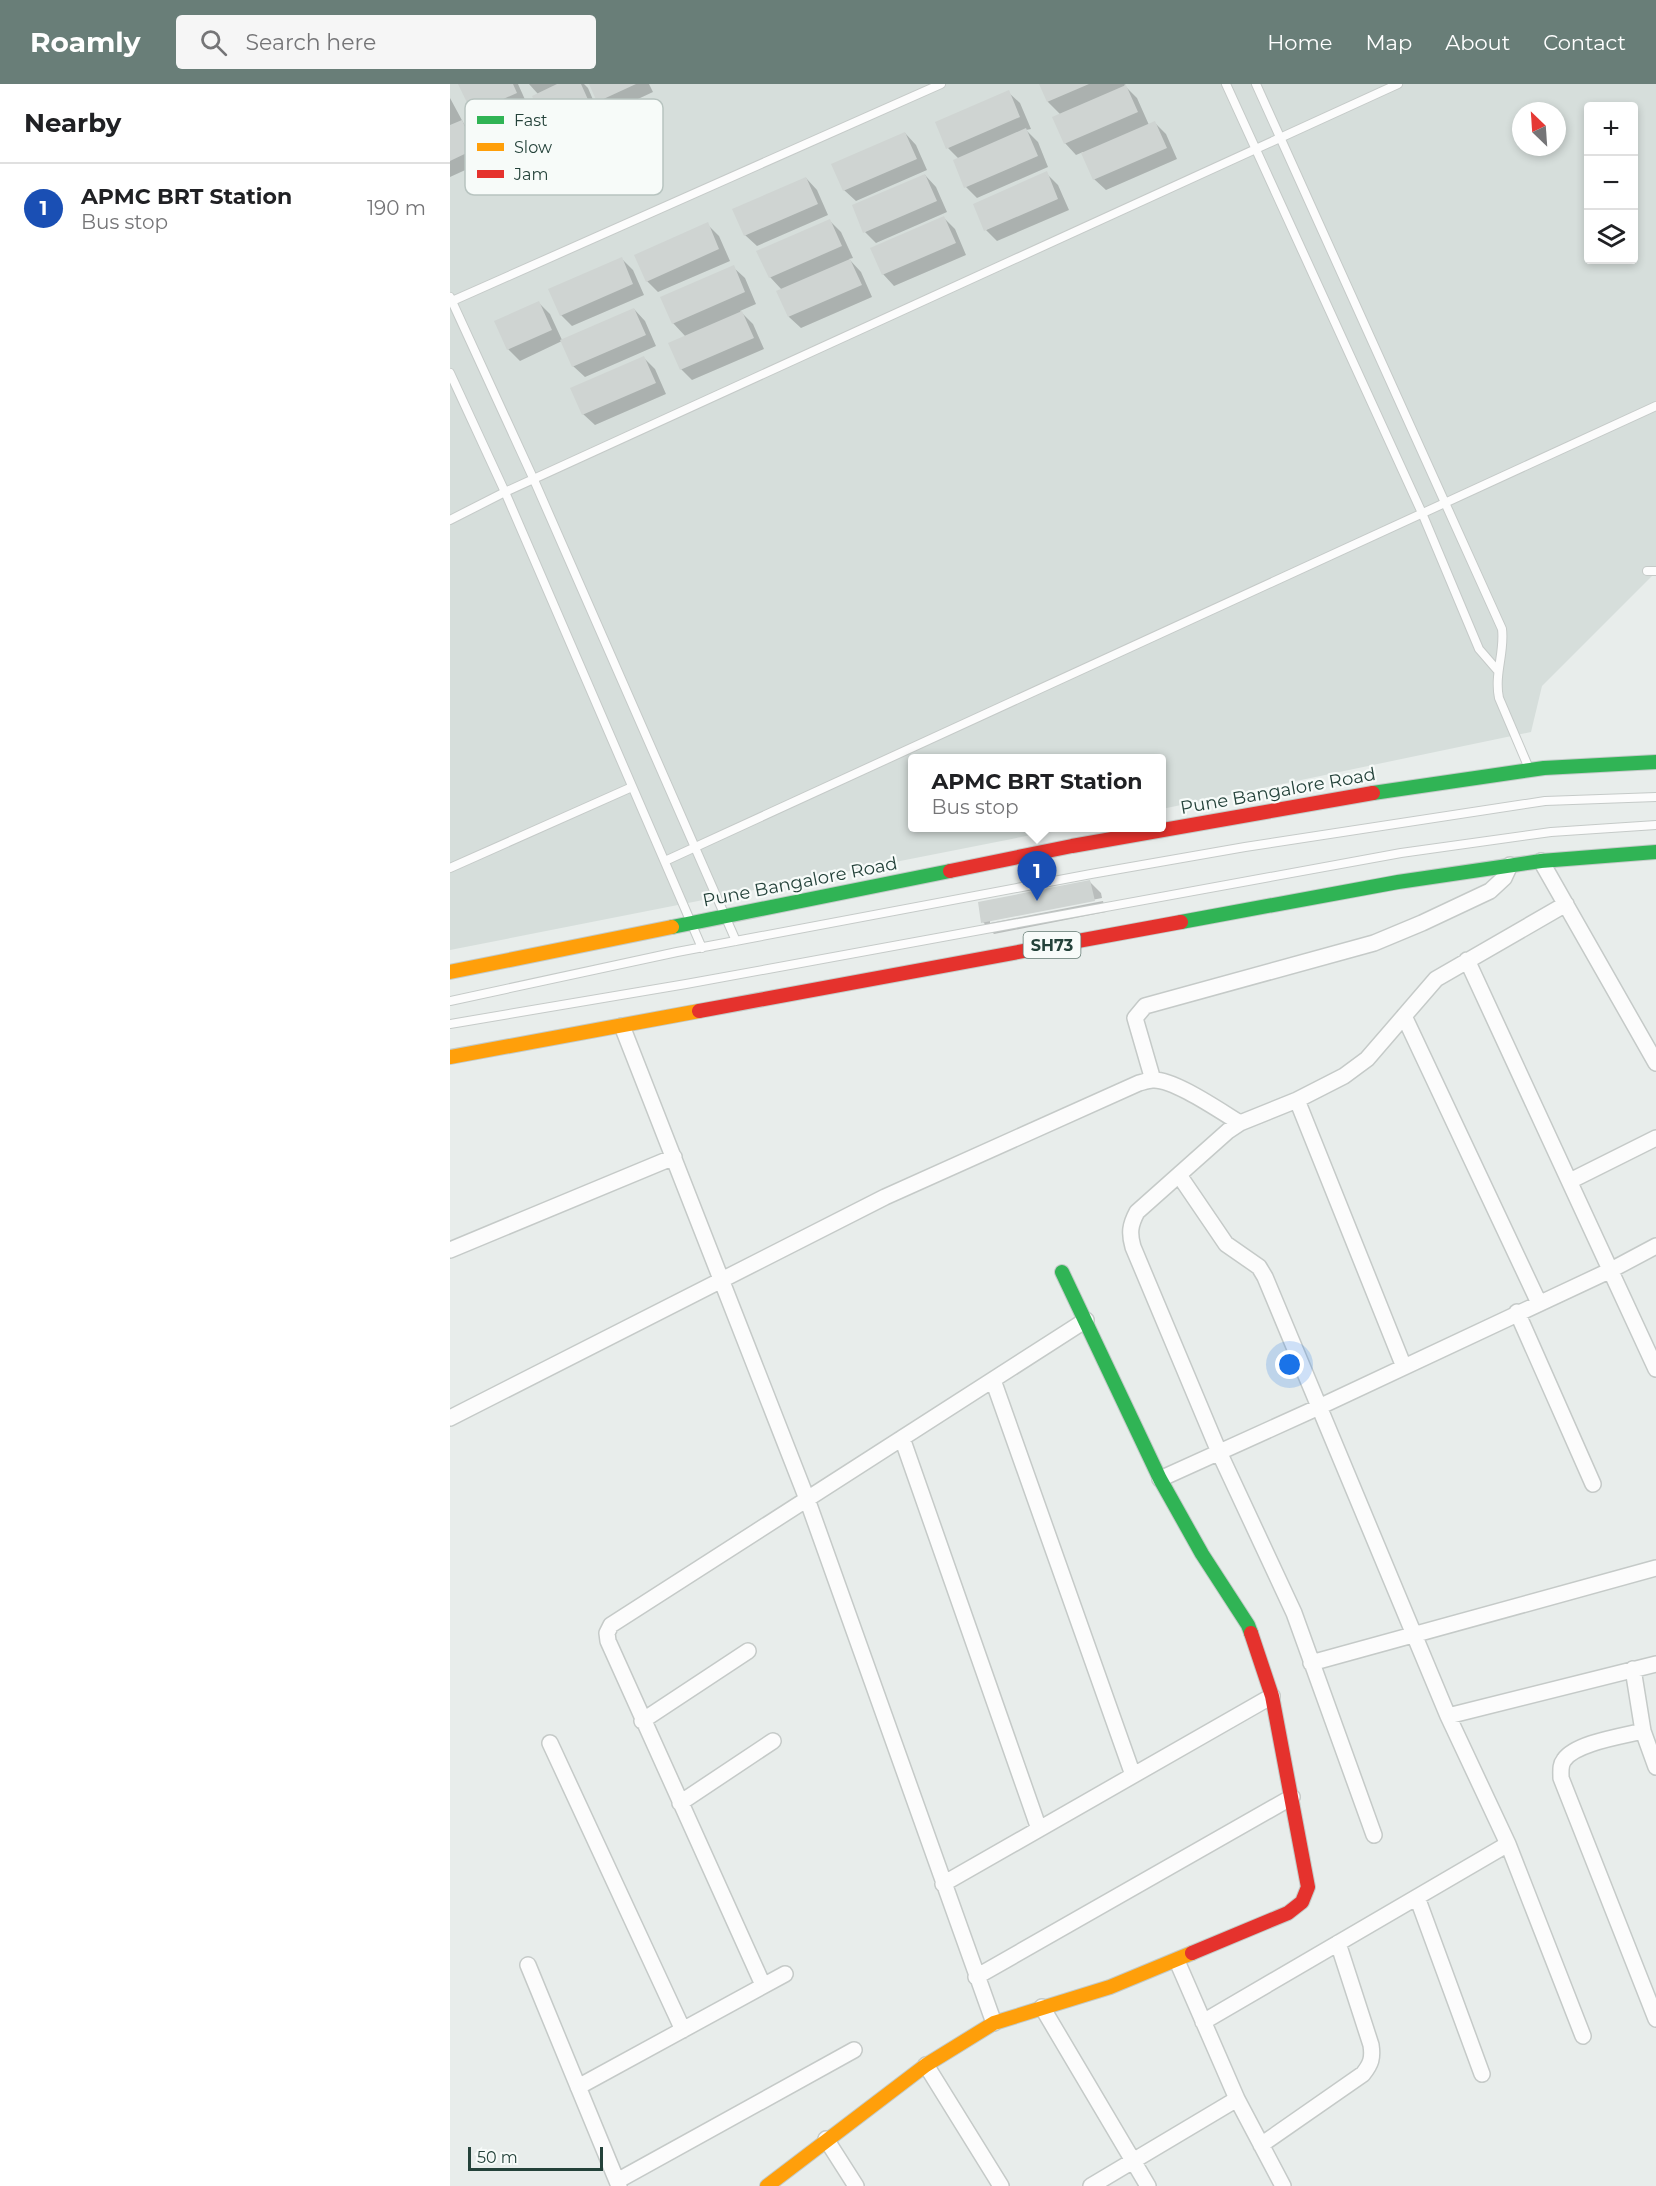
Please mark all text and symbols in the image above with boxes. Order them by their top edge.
search box [176,15,596,69]
text: Roamly [30,25,140,59]
icon: search [197,26,230,59]
text: Search here [245,29,376,56]
text: Home [1267,30,1332,55]
text: Map [1365,30,1412,55]
text: About [1445,30,1510,55]
text: Contact [1543,30,1626,55]
legend [465,99,663,195]
north arrow [1512,102,1566,156]
map controls [1584,102,1638,264]
button: + [1584,102,1638,156]
text: Nearby [24,107,121,139]
text: Fast [514,111,548,130]
text: Slow [514,138,552,157]
button: − [1584,156,1638,210]
text: Jam [513,165,548,184]
text: APMC BRT Station [81,183,292,210]
text: 1 [40,196,47,220]
text: 190 m [367,196,426,220]
text: Bus stop [81,210,168,234]
button: layers [1584,210,1638,264]
popup [908,754,1166,832]
street label: Pune Bangalore Road [1179,763,1377,819]
text: APMC BRT Station [931,768,1143,795]
text: Bus stop [931,795,1019,819]
street label: Pune Bangalore Road [701,852,899,912]
pin: 1 [1018,852,1056,901]
road number: SH73 [1024,932,1080,958]
your location [1275,1350,1304,1379]
scale bar [468,2144,603,2172]
text: 50 m [477,2148,518,2167]

